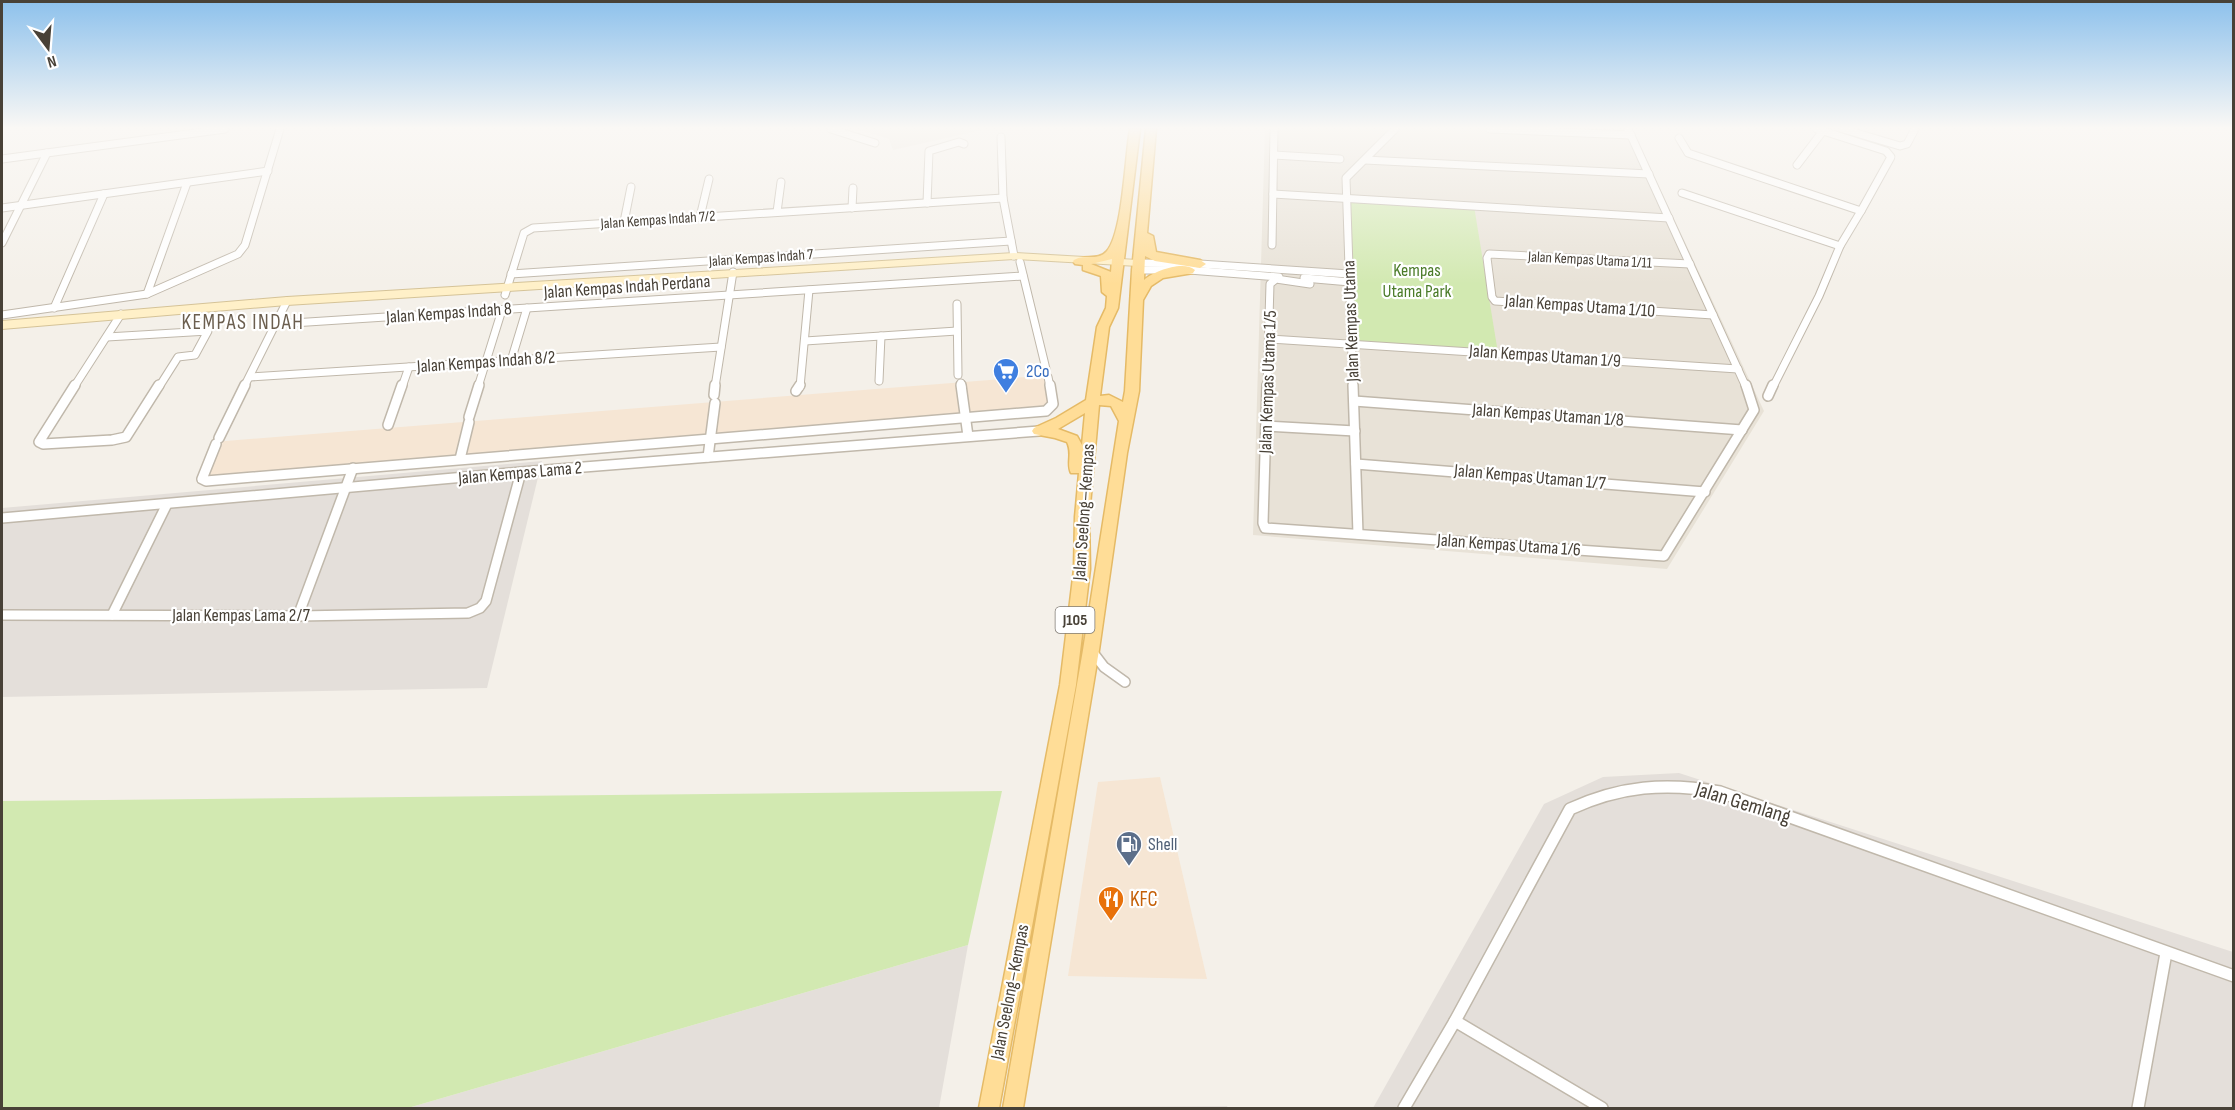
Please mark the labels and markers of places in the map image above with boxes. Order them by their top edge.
supermarket icon: 2Co [991,356,1021,394]
place label: 2Co [1026,361,1049,382]
fuel station icon: Shell [1114,829,1144,867]
place label: Shell [1148,834,1177,855]
restaurant icon: KFC [1096,884,1126,922]
place label: KFC [1130,887,1158,912]

